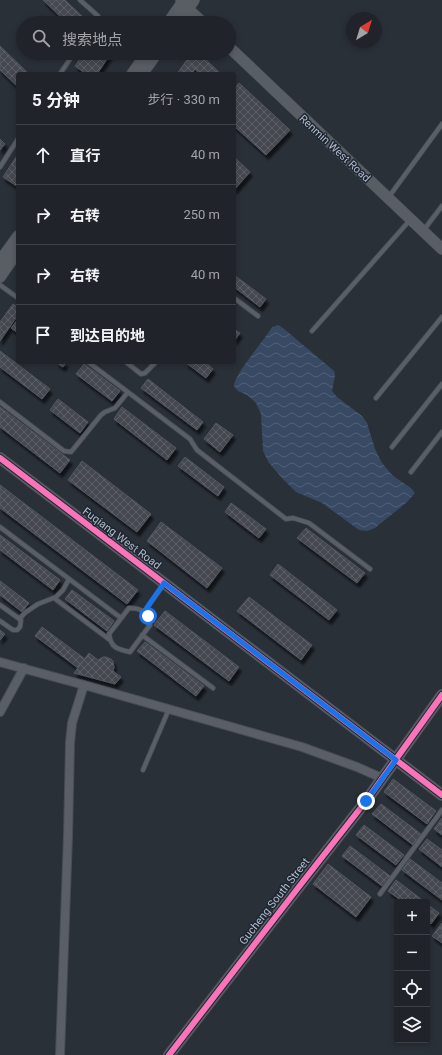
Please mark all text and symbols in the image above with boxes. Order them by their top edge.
north arrow [346,12,382,48]
search box [16,16,236,60]
icon: search [30,27,52,49]
text: 搜索地点 [62,31,122,49]
text: 5 分钟 [32,90,80,110]
text: 步行 · 330 m [148,92,220,107]
street label: Renmin West Road [296,112,373,185]
icon: ahead [32,144,54,166]
text: 直行 [70,147,100,165]
text: 40 m [191,147,220,162]
icon: right [32,204,54,226]
text: 右转 [70,207,100,225]
text: 250 m [183,207,220,222]
icon: right [32,264,54,286]
text: 右转 [70,267,100,285]
text: 40 m [191,267,220,282]
icon: arrive [32,324,54,346]
text: 到达目的地 [70,327,145,345]
street label: Fuqiang West Road [80,505,163,572]
route start [139,607,157,625]
route end [357,792,375,810]
street label: Gucheng South Street [236,855,313,947]
map controls [394,899,430,1043]
button: + [394,899,430,935]
button: − [394,935,430,971]
button: locate [394,971,430,1007]
button: layers [394,1007,430,1043]

